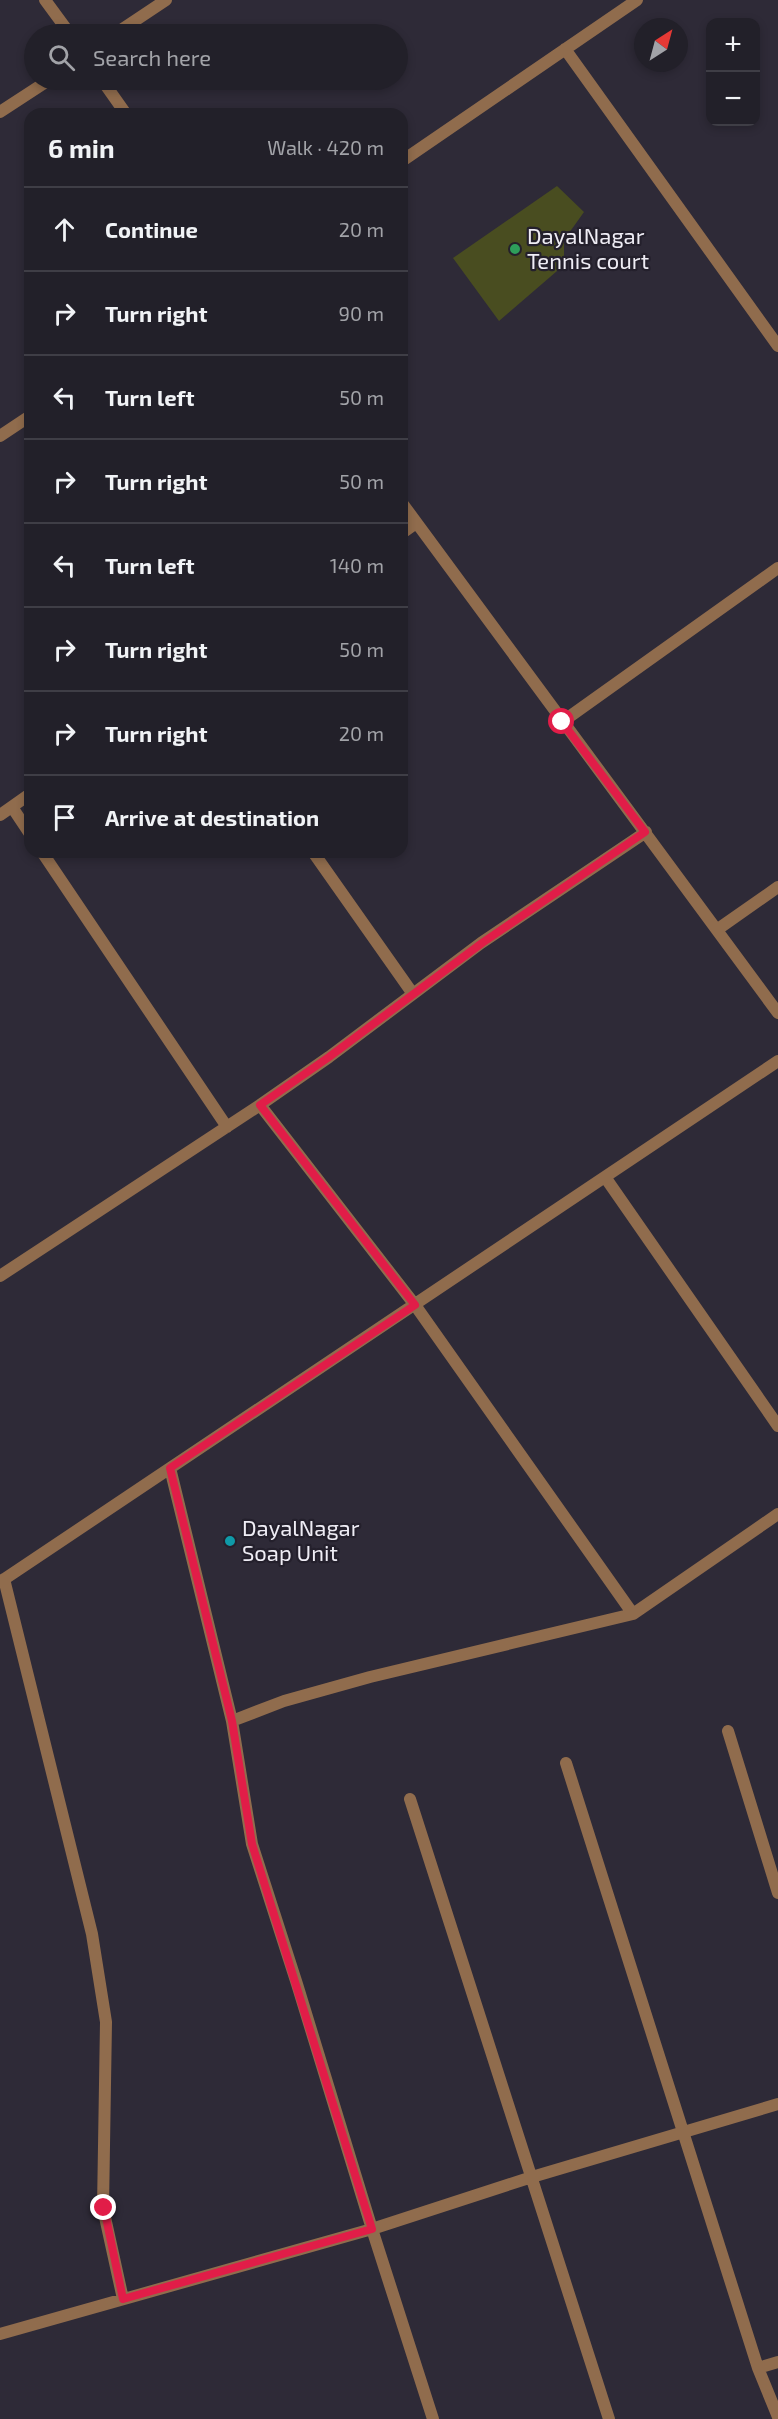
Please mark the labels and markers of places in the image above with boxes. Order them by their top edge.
place label: DayalNagar Tennis court [527,222,649,273]
marker: DayalNagar Tennis court [508,242,522,256]
place label: DayalNagar Soap Unit [242,1514,360,1565]
marker: DayalNagar Soap Unit [223,1534,237,1548]

